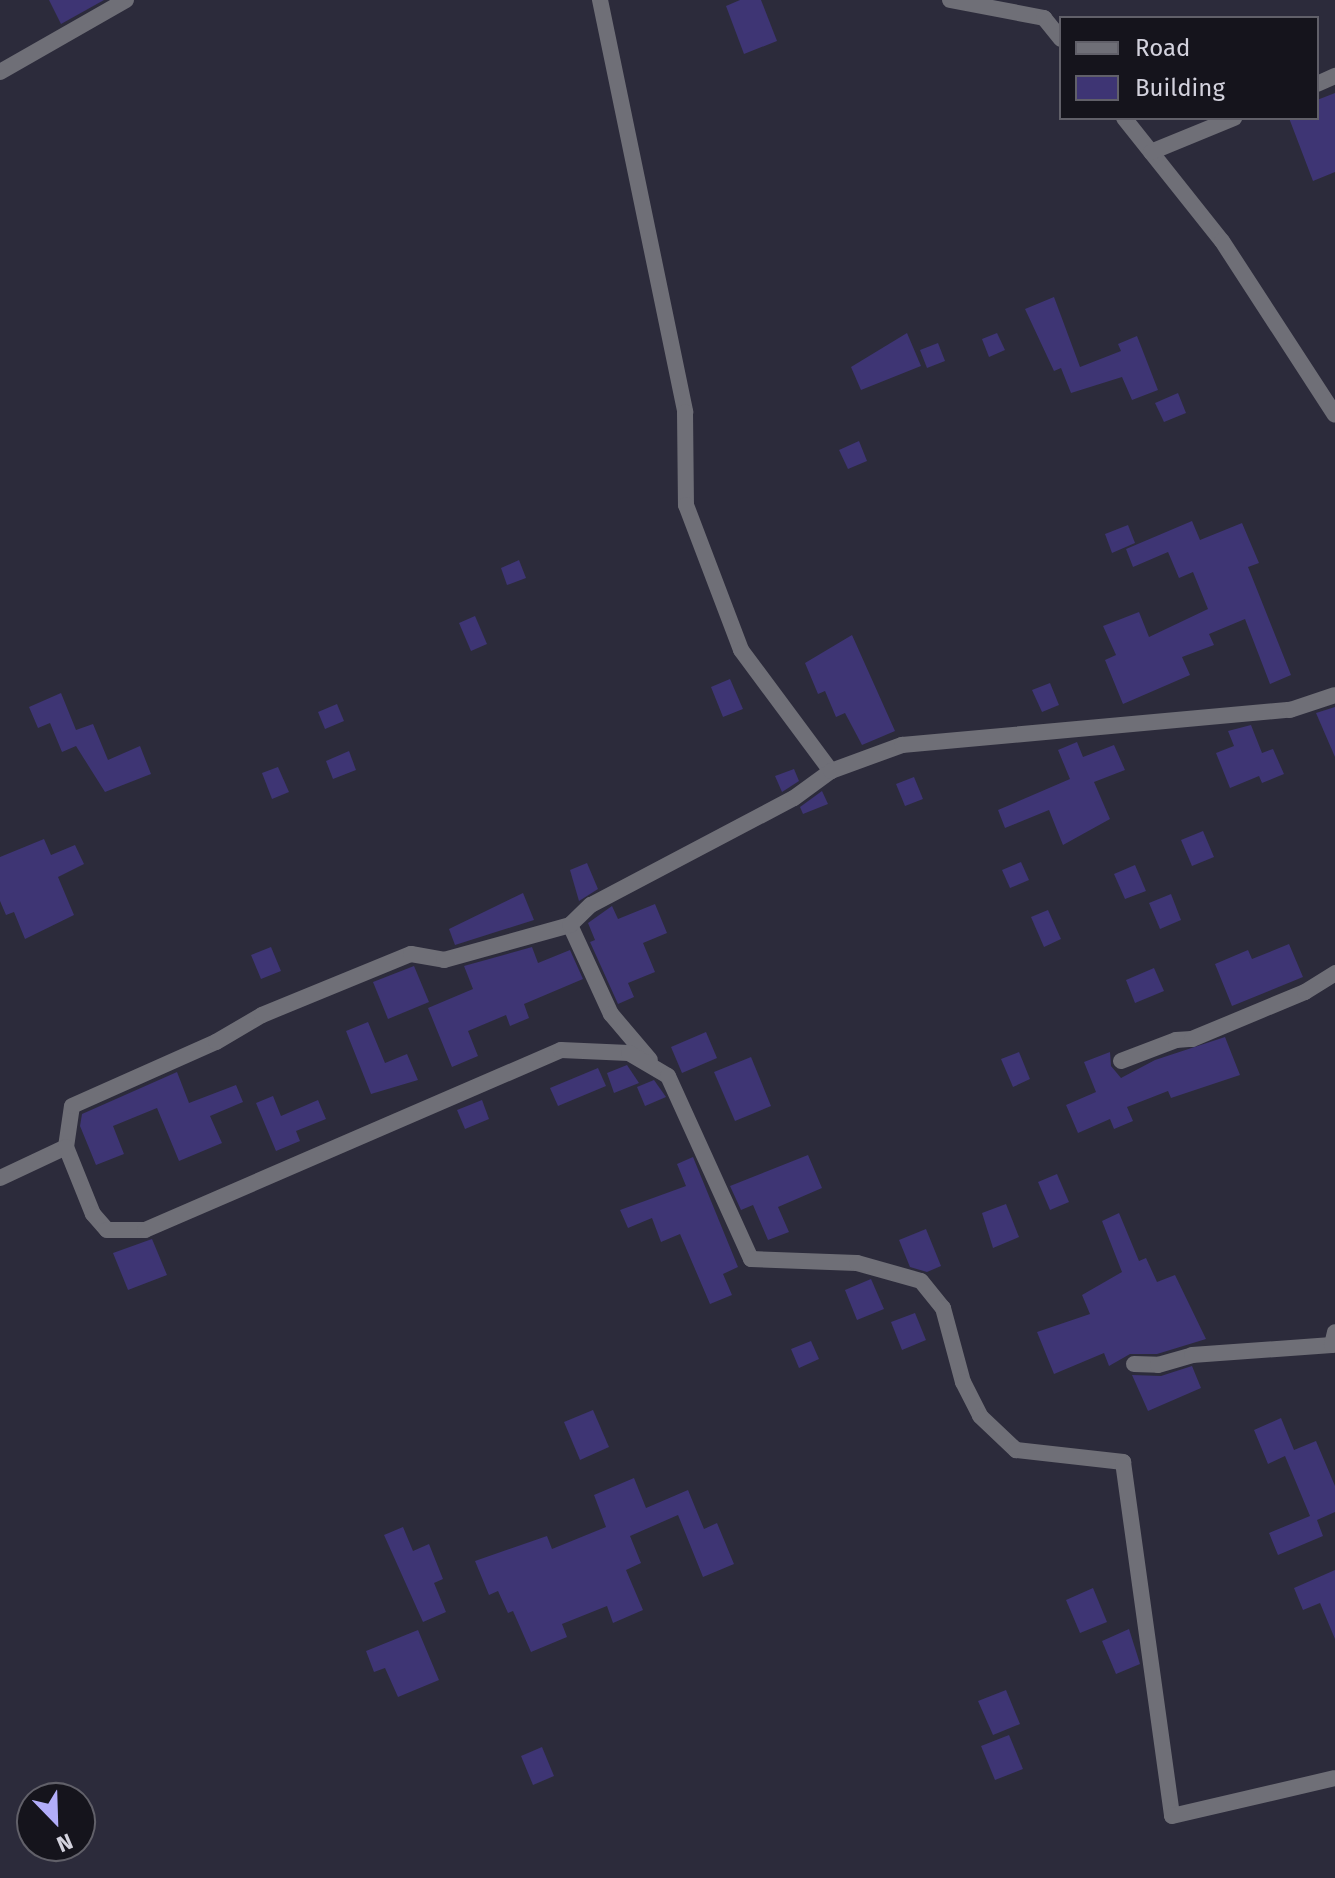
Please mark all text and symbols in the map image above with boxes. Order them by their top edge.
legend [1059,16,1319,120]
text: Road [1135,34,1190,62]
text: Building [1135,74,1225,102]
north arrow [16,1782,96,1862]
text: N [53,1827,77,1858]

